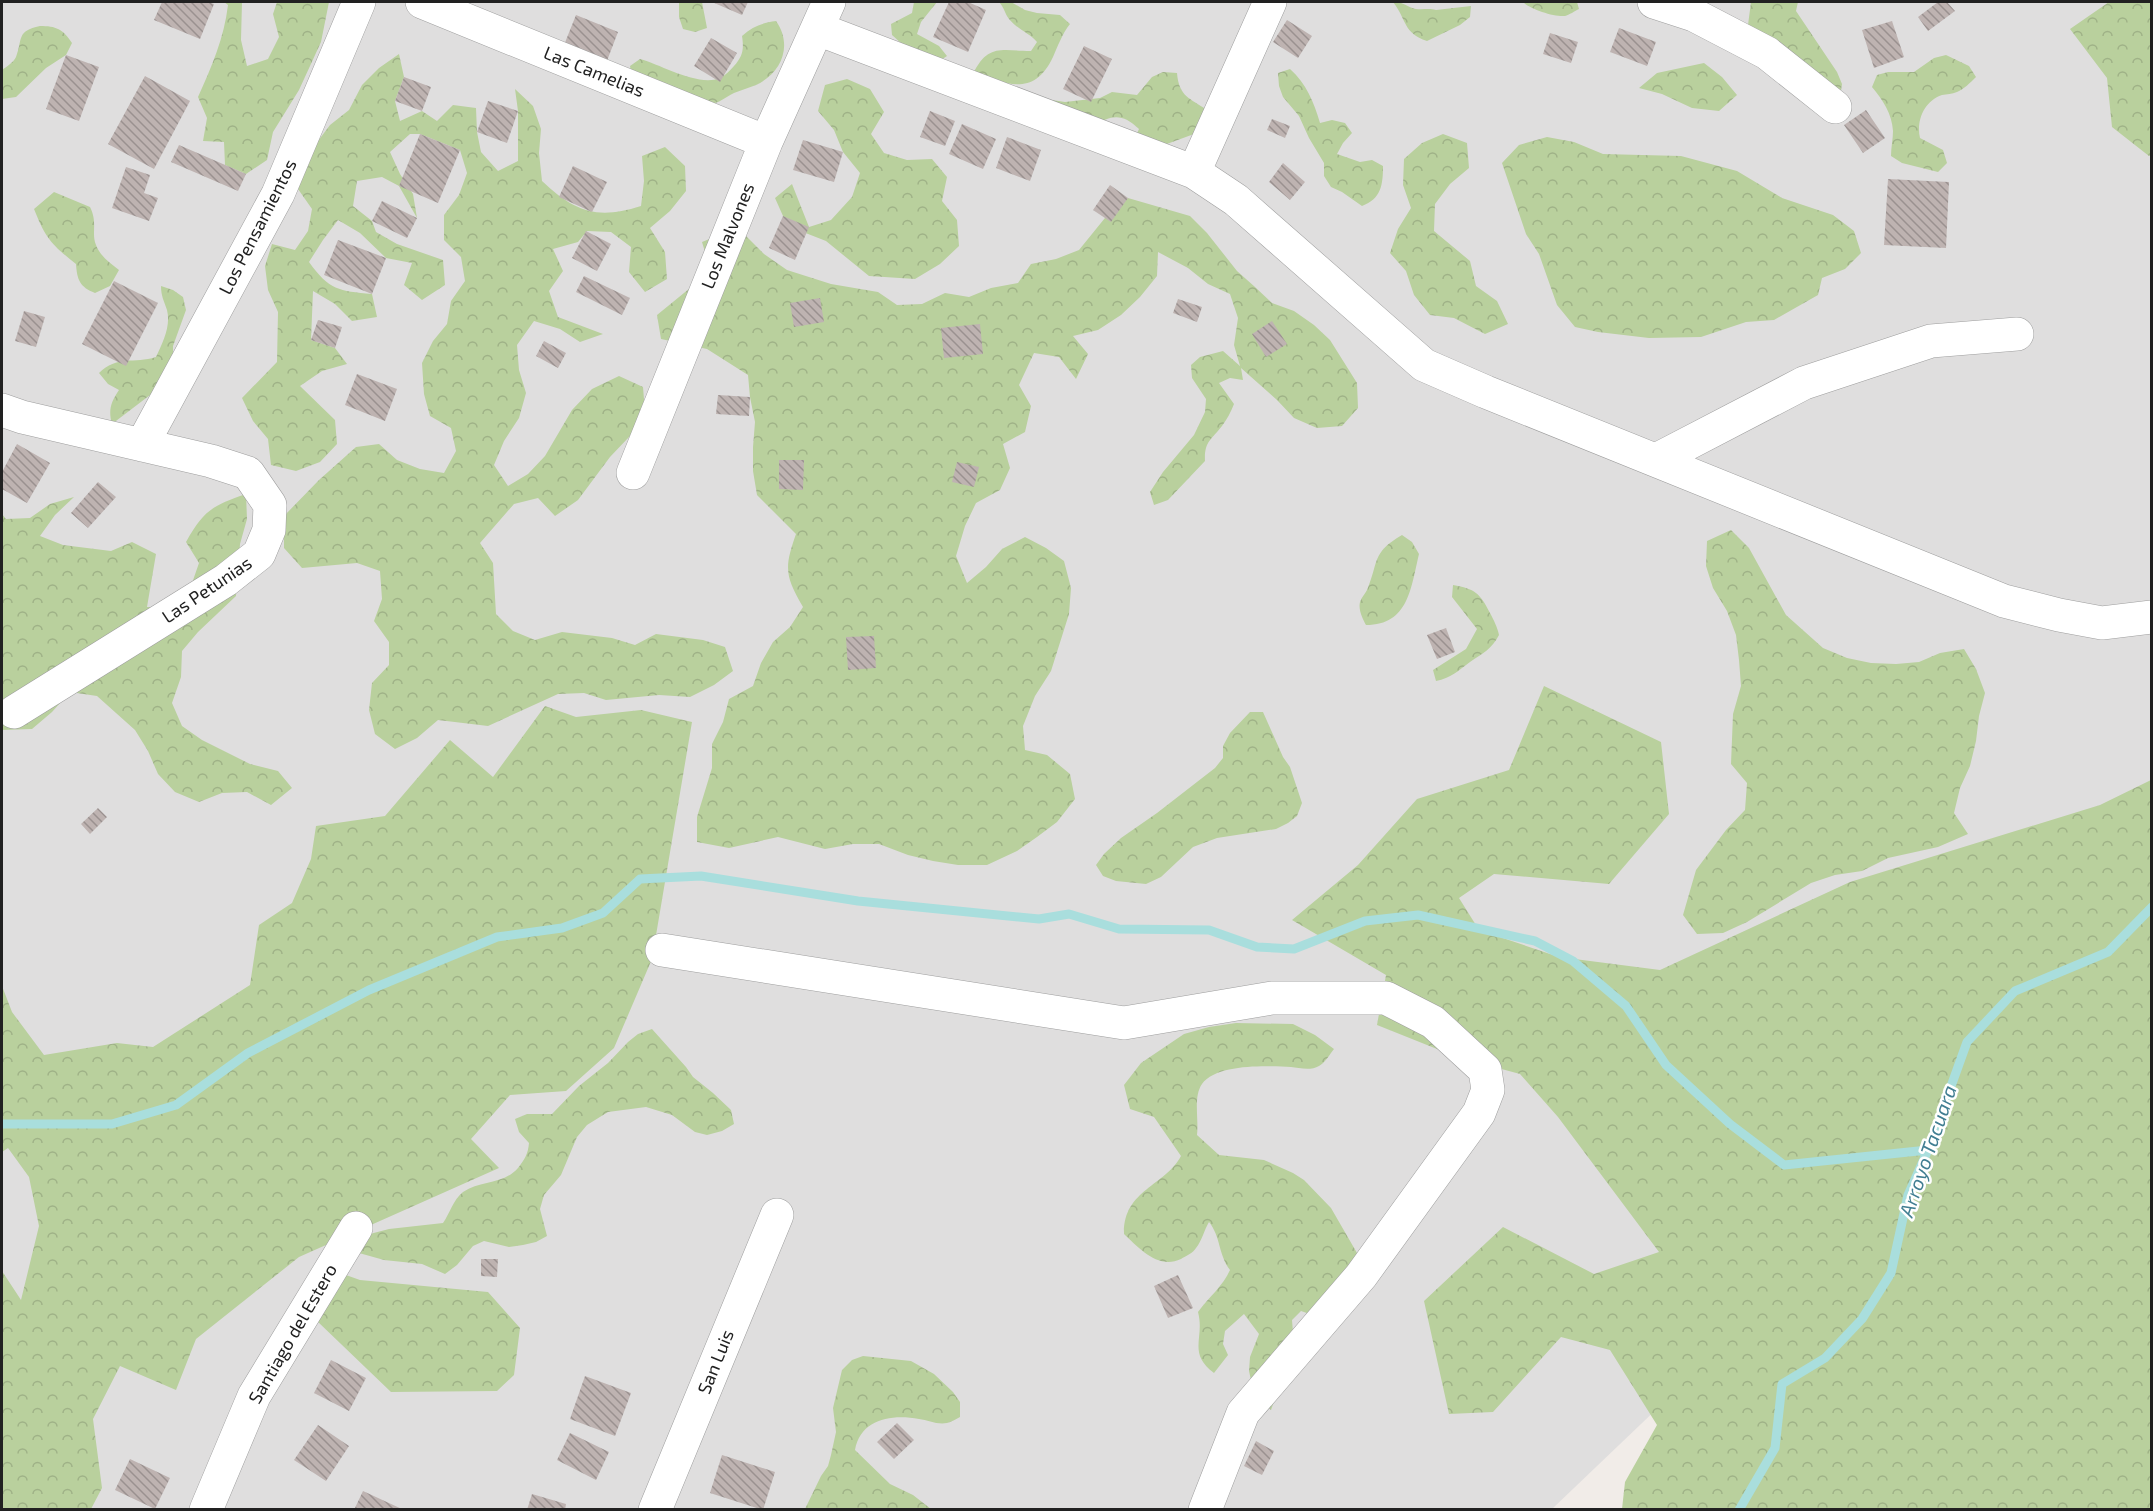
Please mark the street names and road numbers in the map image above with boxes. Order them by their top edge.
street label: Las Camelias [541,41,648,101]
street label: Los Pensamientos [214,155,301,298]
street label: Los Malvones [696,180,758,292]
street label: Las Petunias [157,551,256,627]
street label: Santiago del Estero [243,1260,341,1407]
street label: San Luis [692,1326,738,1397]

